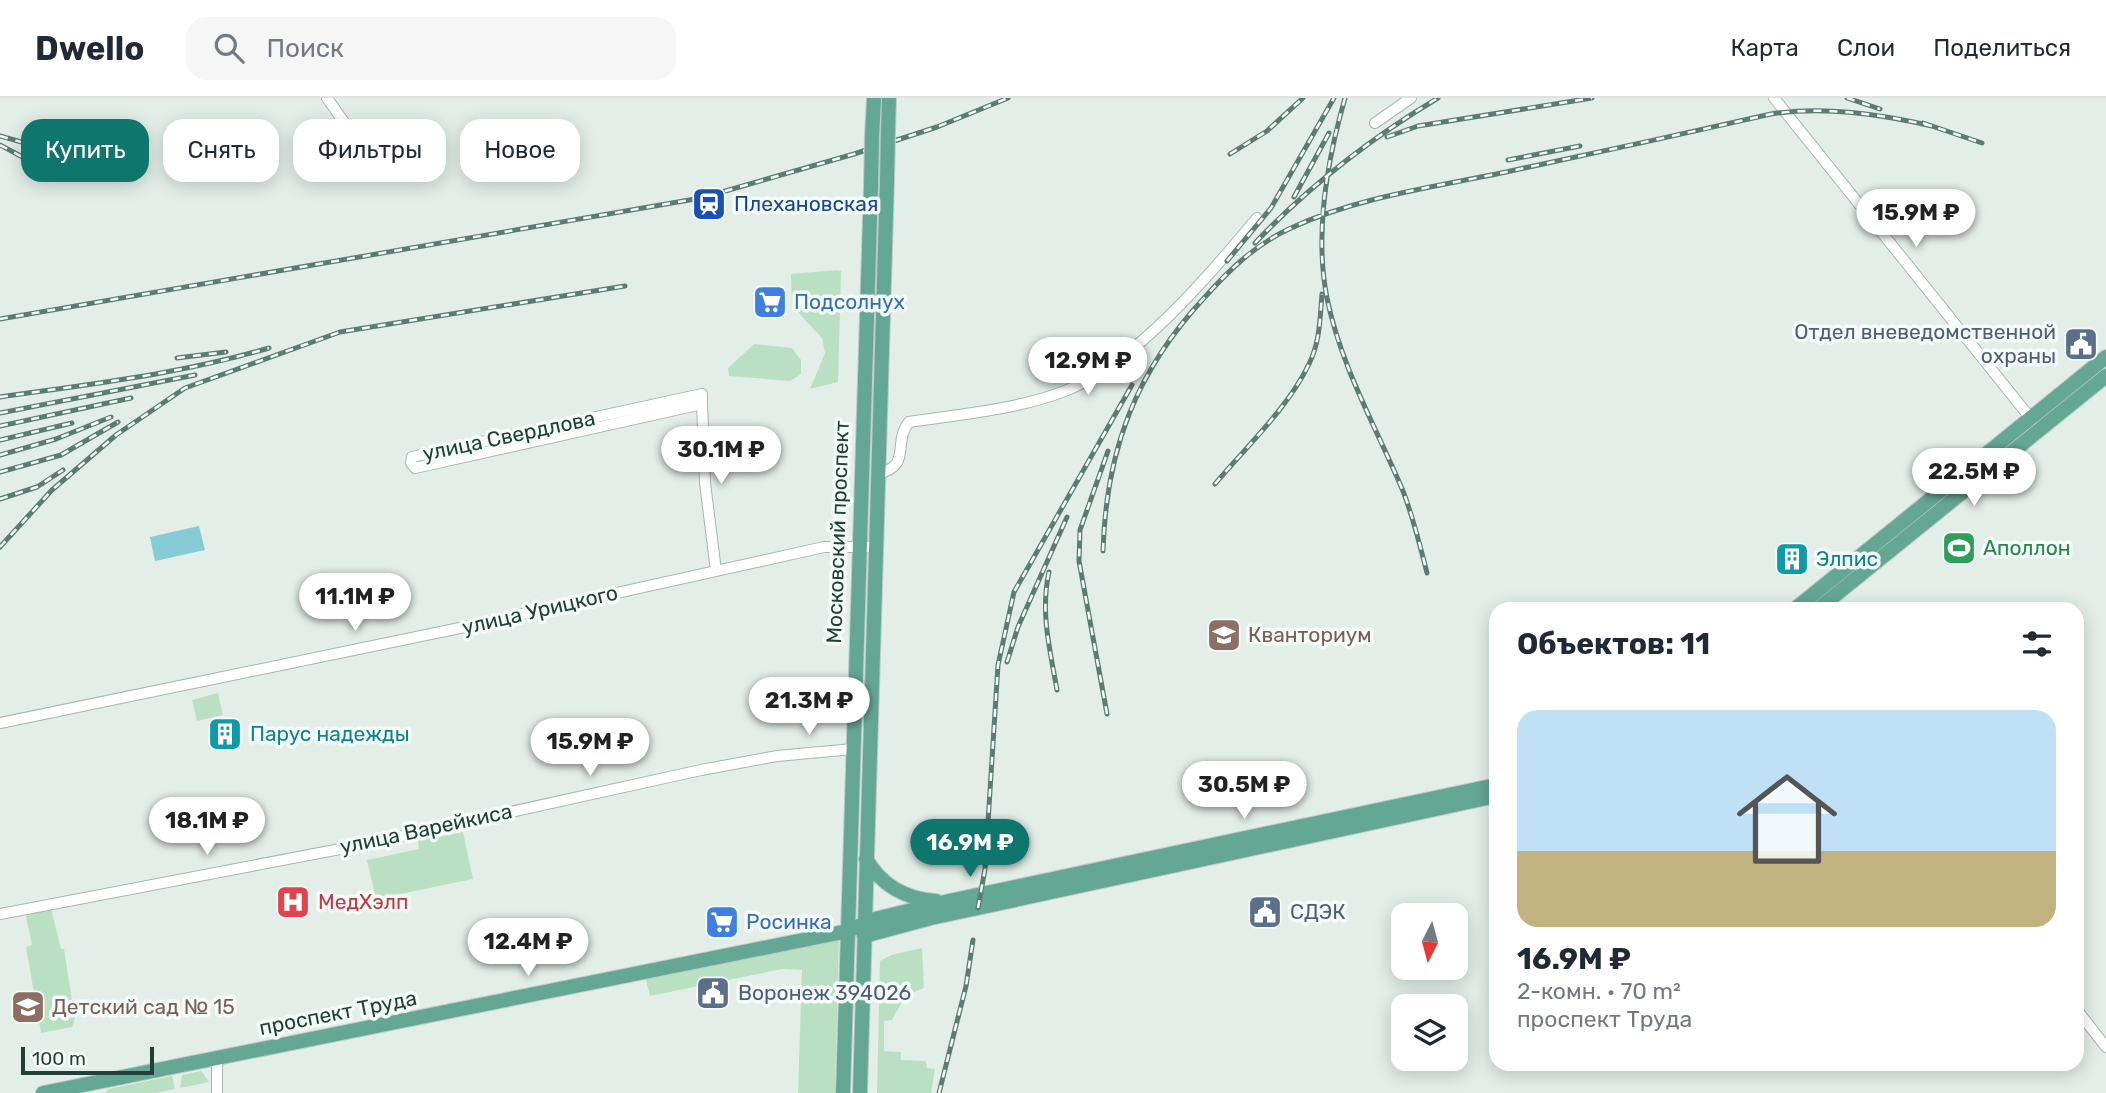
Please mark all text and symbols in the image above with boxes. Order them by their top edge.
search box [186,17,676,80]
text: Dwello [35,29,144,68]
icon: search [210,29,248,67]
text: Поиск [266,33,344,64]
text: Карта [1730,34,1799,62]
text: Слои [1837,34,1895,62]
text: Поделиться [1933,34,2071,62]
chip: Купить [21,119,149,182]
chip: Снять [163,119,279,182]
chip: Фильтры [293,119,446,182]
chip: Новое [460,119,580,182]
station icon: Плехановская [690,185,728,223]
pin: 15.9M ₽ [1851,190,1981,249]
place label: Плехановская [734,191,878,216]
text: 15.9M ₽ [1872,198,1960,226]
supermarket icon: Подсолнух [751,283,789,321]
place label: Подсолнух [794,289,905,314]
place label: Отдел вневедомственной охраны [1794,319,2056,368]
public building icon: Отдел вневедомственной охраны [2062,325,2100,363]
pin: 12.9M ₽ [1023,338,1153,397]
text: 12.9M ₽ [1044,346,1132,374]
street label: улица Свердлова [420,405,597,466]
street label: Московский проспект [821,420,854,644]
pin: 30.1M ₽ [656,426,786,486]
text: 30.1M ₽ [677,435,765,463]
pin: 22.5M ₽ [1909,448,2039,508]
text: 22.5M ₽ [1928,457,2020,485]
sports icon: Аполлон [1940,529,1978,567]
place label: Аполлон [1983,535,2071,560]
building icon: Элпис [1773,540,1811,578]
place label: Элпис [1816,546,1878,571]
pin: 11.1M ₽ [290,574,420,633]
street label: улица Урицкого [460,579,620,640]
text: 11.1M ₽ [315,582,395,610]
school or university icon: Кванториум [1205,616,1243,654]
place label: Кванториум [1248,622,1372,647]
icon: filters [2018,625,2056,663]
text: Объектов: 11 [1517,626,1710,662]
pin: 21.3M ₽ [744,678,874,737]
text: 21.3M ₽ [765,686,853,714]
building icon: Парус надежды [206,715,244,753]
pin: 15.9M ₽ [525,718,655,778]
place label: Парус надежды [250,721,410,746]
text: 15.9M ₽ [546,727,634,755]
icon: home [1724,756,1850,882]
pin: 30.5M ₽ [1179,762,1309,821]
text: 30.5M ₽ [1198,770,1290,798]
pin: 18.1M ₽ [142,798,272,857]
street label: улица Варейкиса [337,798,514,859]
text: 18.1M ₽ [165,806,249,834]
pin: 16.9M ₽ [905,820,1035,879]
text: 16.9M ₽ [926,828,1014,856]
hospital icon: МедХэлп [274,883,312,921]
place label: МедХэлп [318,889,408,914]
public building icon: СДЭК [1246,893,1284,931]
place label: СДЭК [1290,899,1346,924]
supermarket icon: Росинка [703,903,741,941]
north arrow [1391,903,1468,980]
map controls [1391,903,1468,1071]
place label: Росинка [746,909,832,934]
pin: 12.4M ₽ [463,918,593,978]
text: 12.4M ₽ [484,927,572,955]
text: 16.9M ₽ [1517,941,1631,977]
public building icon: Воронеж 394026 [694,974,732,1012]
text: 2-комн. · 70 m² [1517,977,1681,1005]
place label: Воронеж 394026 [738,980,911,1005]
street label: проспект Труда [257,985,419,1040]
school or university icon: Детский сад № 15 [9,988,47,1026]
place label: Детский сад № 15 [52,994,235,1019]
button: layers [1391,994,1468,1071]
text: проспект Труда [1517,1005,1692,1033]
scale bar [21,1044,154,1076]
text: 100 m [32,1047,86,1070]

